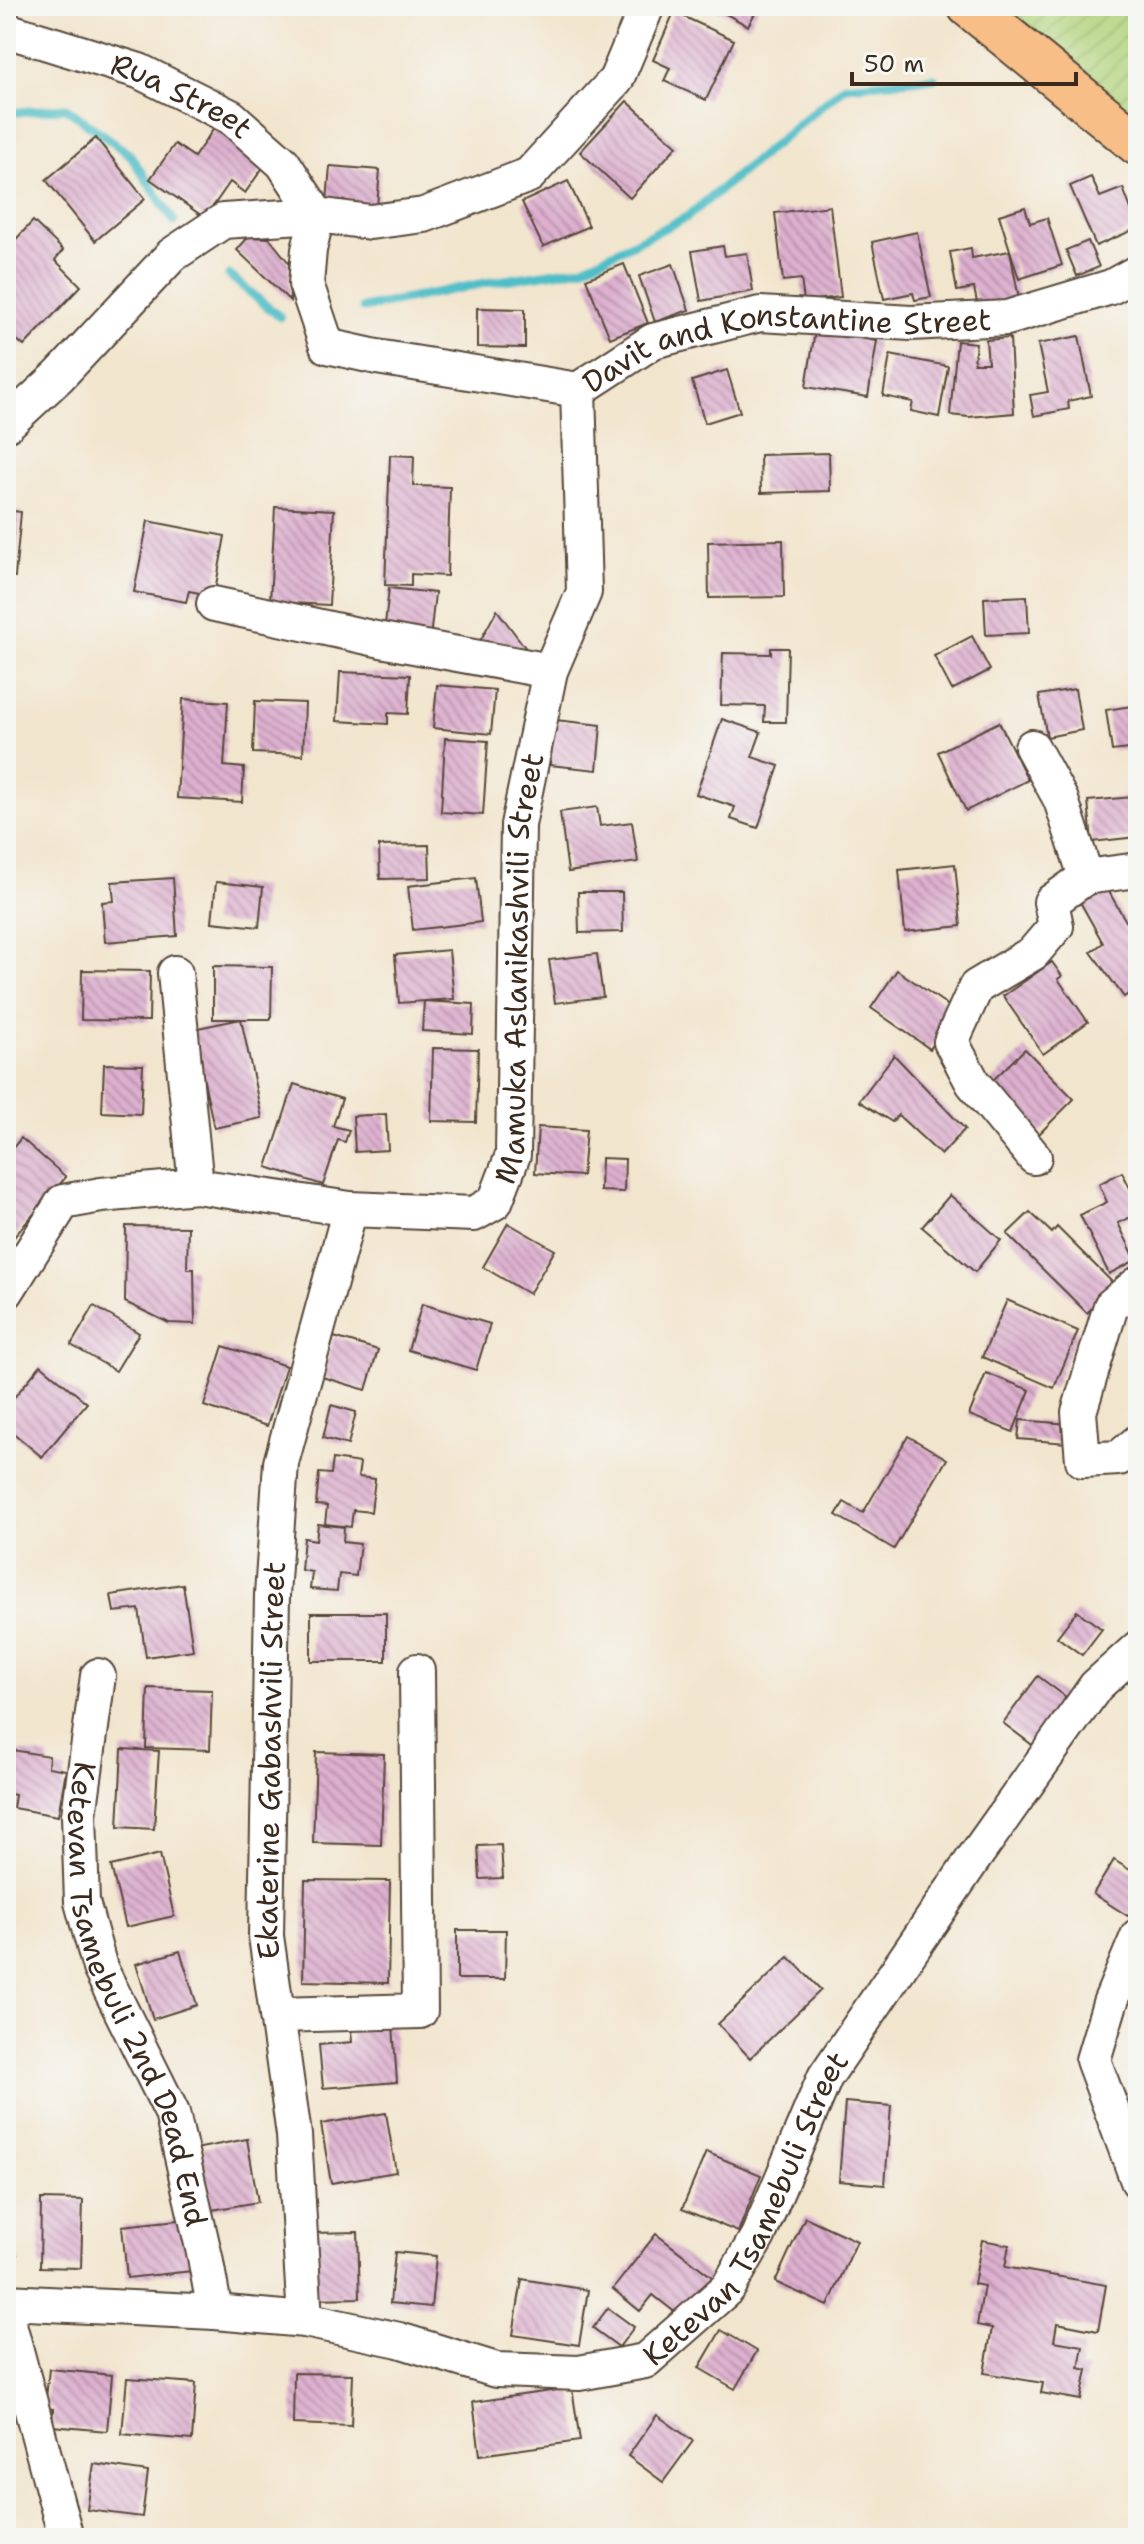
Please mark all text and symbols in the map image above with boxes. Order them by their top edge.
scale bar [852,36,1076,86]
street label: Rua Street [106,43,262,148]
text: 50 m [864,48,924,80]
street label: Davit and Konstantine Street [574,293,992,402]
street label: Mamuka Aslanikashvili Street [483,749,553,1190]
street label: Ekaterine Gabashvili Street [245,1560,295,1962]
street label: Ketevan Tsamebuli 2nd Dead End [58,1759,218,2230]
street label: Ketevan Tsamebuli Street [633,2043,857,2375]

